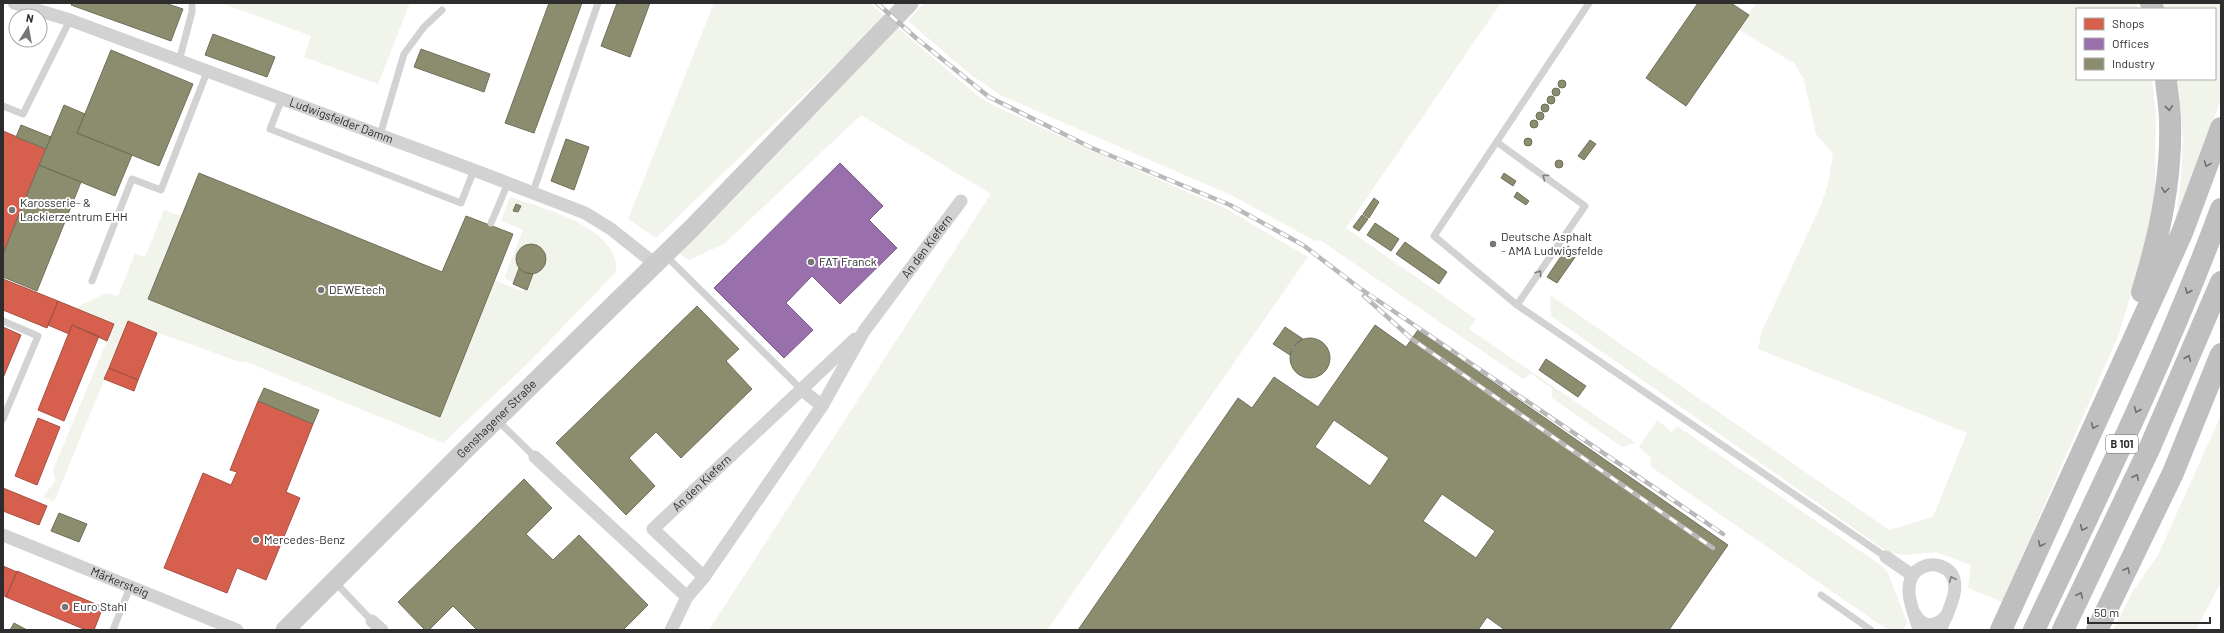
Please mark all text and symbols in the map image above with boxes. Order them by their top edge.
north arrow [8,8,48,48]
legend [2076,8,2216,80]
text: N [25,11,35,25]
text: Shops [2112,16,2145,30]
text: Offices [2112,36,2149,50]
text: Industry [2112,56,2155,70]
street label: Ludwigsfelder Damm [288,94,396,145]
one-way arrow [2164,105,2173,111]
one-way arrow [2204,161,2212,168]
one-way arrow [1543,175,1550,182]
one-way arrow [2161,187,2170,194]
place label: Karosserie- & Lackierzentrum EHH [20,195,128,223]
marker: Karosserie- & Lackierzentrum EHH [7,205,17,215]
street label: An den Kiefern [898,211,954,280]
place label: Deutsche Asphalt - AMA Ludwigsfelde [1501,229,1603,257]
marker: Deutsche Asphalt - AMA Ludwigsfelde [1488,239,1498,249]
place label: FAT Franck [819,254,877,268]
marker: FAT Franck [806,257,816,267]
one-way arrow [1534,270,1542,277]
place label: DEWEtech [329,282,385,296]
marker: DEWEtech [316,285,326,295]
one-way arrow [2185,287,2193,294]
one-way arrow [2183,355,2191,363]
street label: Genshagener Straße [453,376,539,460]
one-way arrow [2134,406,2142,413]
one-way arrow [2091,421,2099,429]
road number: B 101 [2106,435,2138,453]
street label: An den Kiefern [669,451,733,513]
one-way arrow [2131,474,2139,482]
one-way arrow [2080,524,2088,531]
place label: Mercedes-Benz [264,532,345,546]
marker: Mercedes-Benz [251,535,261,545]
one-way arrow [2038,540,2046,548]
street label: Märkersteig [89,563,151,600]
one-way arrow [2123,567,2130,574]
one-way arrow [1949,575,1957,583]
one-way arrow [2075,591,2083,599]
place label: Euro Stahl [73,599,127,613]
scale bar [2088,599,2210,625]
marker: Euro Stahl [60,602,70,612]
text: 50 m [2094,605,2119,619]

